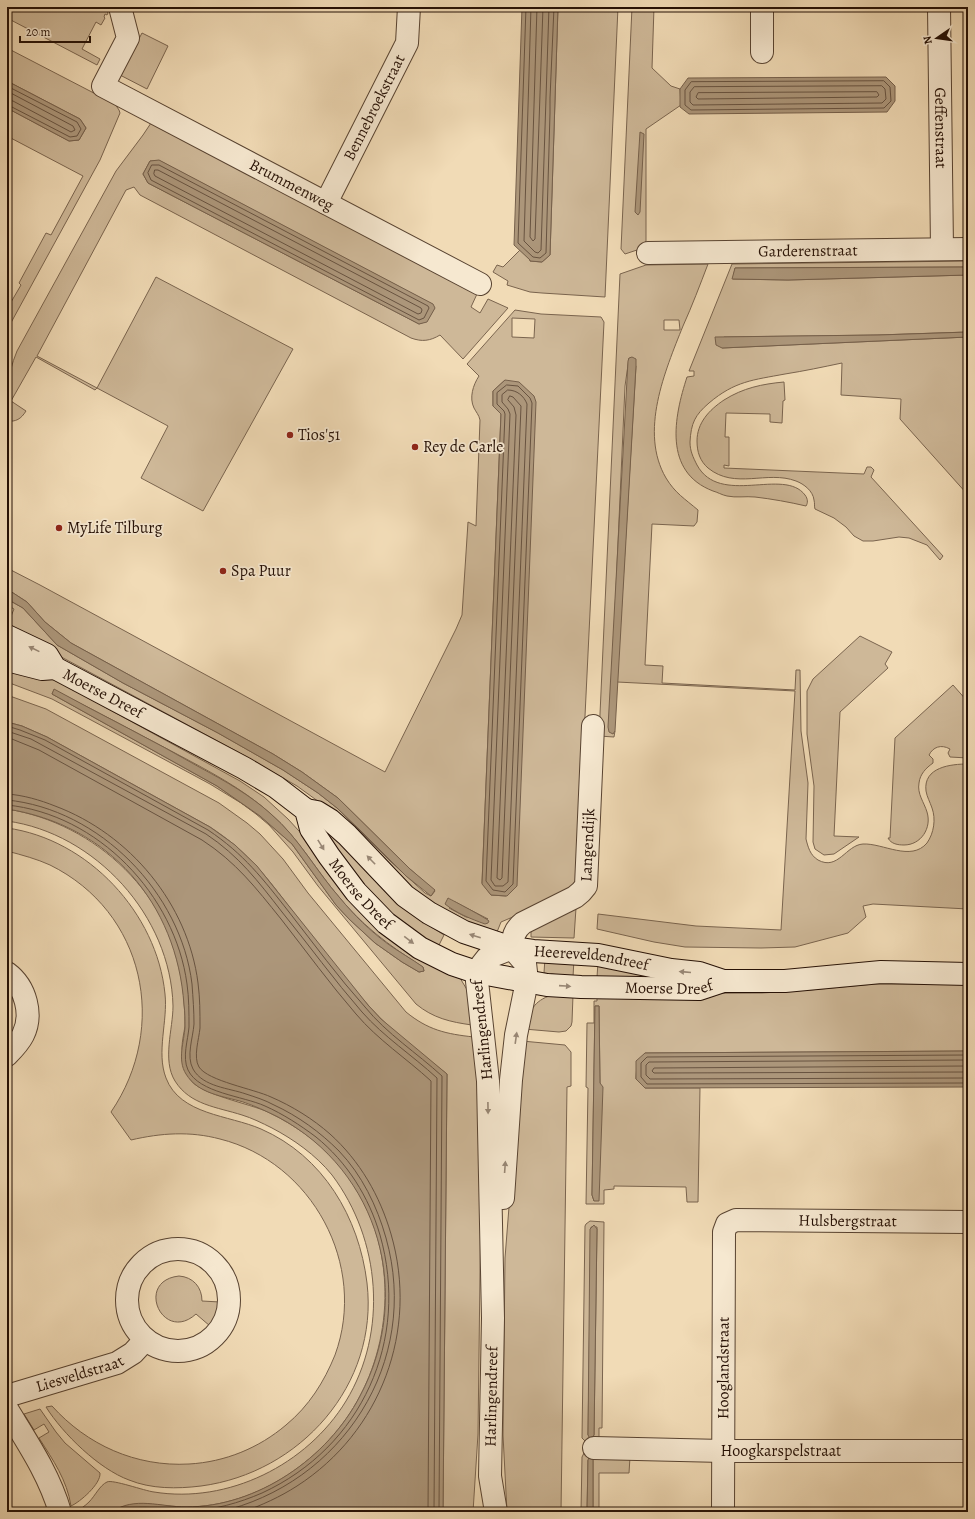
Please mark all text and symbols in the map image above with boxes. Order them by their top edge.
scale bar [20,18,90,44]
north arrow [917,18,957,58]
text: 20 m [26,24,50,40]
text: N [920,35,936,46]
street label: Bennebroekstraat [338,51,410,164]
street label: Geffenstraat [929,87,952,169]
street label: Brummenweg [245,154,338,216]
street label: Garderenstraat [758,239,858,263]
place label: Tios'51 [298,424,341,446]
marker: Tios'51 [285,430,295,440]
place label: Rey de Carle [423,436,503,458]
marker: Rey de Carle [410,442,420,452]
place label: MyLife Tilburg [67,517,162,539]
marker: MyLife Tilburg [54,523,64,533]
place label: Spa Puur [231,560,291,582]
marker: Spa Puur [218,566,228,576]
one-way arrow [28,646,39,652]
street label: Moerse Dreef [59,663,150,725]
street label: Langendijk [575,808,600,882]
one-way arrow [318,839,325,851]
street label: Moerse Dreef [323,854,399,937]
one-way arrow [366,855,376,865]
one-way arrow [469,933,481,939]
one-way arrow [404,936,414,944]
street label: Heereveldendreef [533,940,653,977]
one-way arrow [679,968,691,975]
street label: Moerse Dreef [625,973,718,1000]
street label: Harlingendreef [466,976,498,1081]
one-way arrow [559,982,571,989]
one-way arrow [513,1031,519,1044]
one-way arrow [485,1102,491,1115]
one-way arrow [502,1161,509,1173]
street label: Hulsbergstraat [798,1210,897,1232]
street label: Hooglandstraat [712,1317,735,1419]
street label: Harlingendreef [480,1343,504,1447]
street label: Liesveldstraat [33,1350,128,1398]
street label: Hoogkarspelstraat [721,1440,841,1462]

